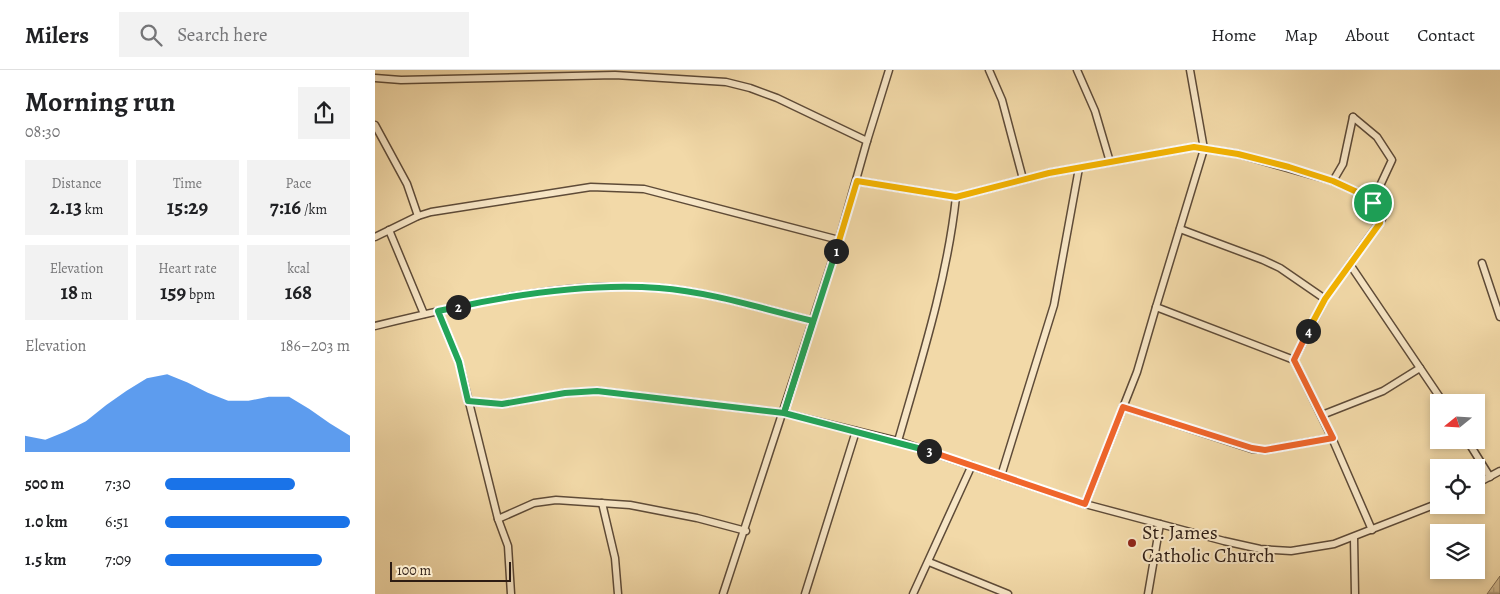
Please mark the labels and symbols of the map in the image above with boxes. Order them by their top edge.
pin [1352,182,1394,224]
pin: 1 [823,238,849,264]
pin: 2 [445,294,471,320]
pin: 4 [1295,318,1321,344]
north arrow [1430,394,1485,449]
pin: 3 [917,438,941,464]
place label: St. James Catholic Church [1142,519,1275,569]
marker: St. James Catholic Church [1126,537,1138,549]
scale bar [390,559,511,582]

